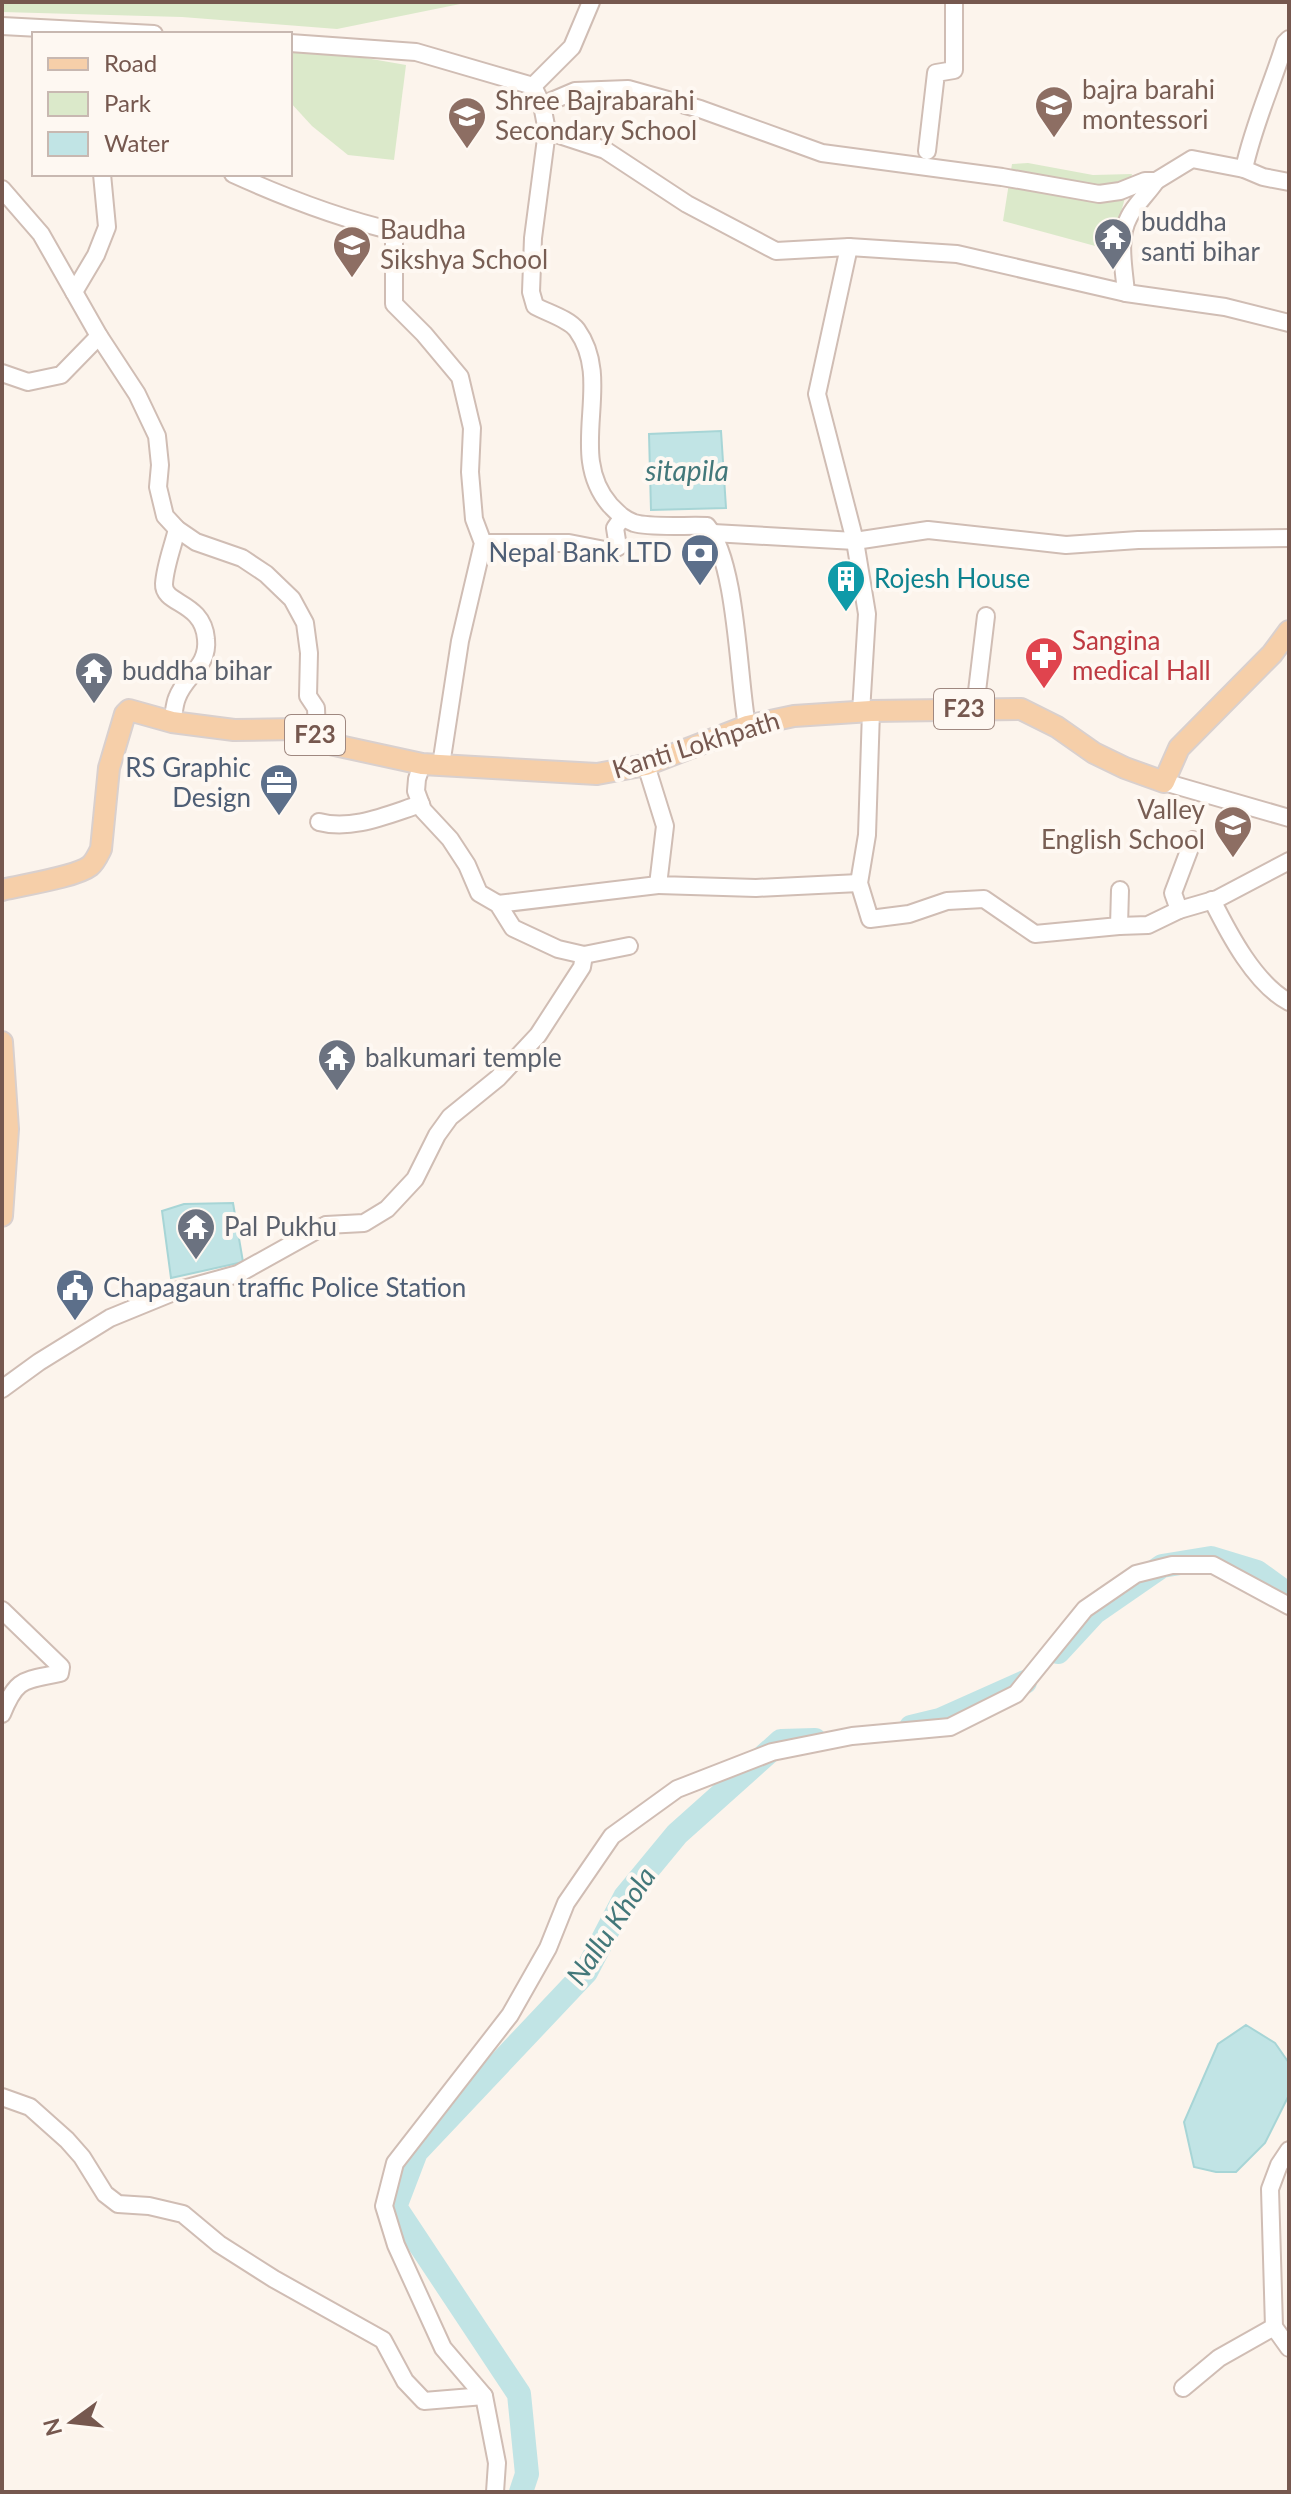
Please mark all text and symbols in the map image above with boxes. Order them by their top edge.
legend [32,32,292,176]
text: Road [104,48,157,77]
place label: bajra barahi montessori [1082,73,1215,135]
place label: Shree Bajrabarahi Secondary School [495,84,697,146]
school or university icon: bajra barahi montessori [1033,84,1075,139]
text: Park [104,88,152,117]
school or university icon: Shree Bajrabarahi Secondary School [446,95,488,150]
text: Water [104,128,169,157]
place label: buddha santi bihar [1141,205,1260,267]
place label: Baudha Sikshya School [380,213,548,275]
temple icon: buddha santi bihar [1092,216,1134,271]
school or university icon: Baudha Sikshya School [331,224,373,279]
water label: sitapila [644,453,729,487]
bank icon: Nepal Bank LTD [679,532,721,587]
place label: Nepal Bank LTD [489,536,672,568]
building icon: Rojesh House [825,558,867,613]
place label: Rojesh House [874,562,1030,594]
place label: Sangina medical Hall [1072,624,1211,686]
pharmacy icon: Sangina medical Hall [1023,635,1065,690]
temple icon: buddha bihar [73,650,115,705]
place label: buddha bihar [122,654,272,686]
road number: F23 [934,689,994,729]
street label: Kanti Lokhpath [608,703,783,785]
road number: F23 [285,715,345,755]
place label: RS Graphic Design [125,751,251,813]
office icon: RS Graphic Design [258,762,300,817]
place label: Valley English School [1041,793,1206,855]
school or university icon: Valley English School [1212,804,1254,859]
temple icon: balkumari temple [316,1037,358,1092]
place label: balkumari temple [365,1041,562,1073]
temple icon: Pal Pukhu [175,1206,217,1261]
place label: Pal Pukhu [224,1210,337,1242]
public building icon: Chapagaun traffic Police Station [54,1267,96,1322]
place label: Chapagaun traffic Police Station [103,1271,466,1303]
water label: Nallu Khola [558,1860,662,1991]
north arrow [32,2382,112,2462]
text: N [37,2416,67,2439]

